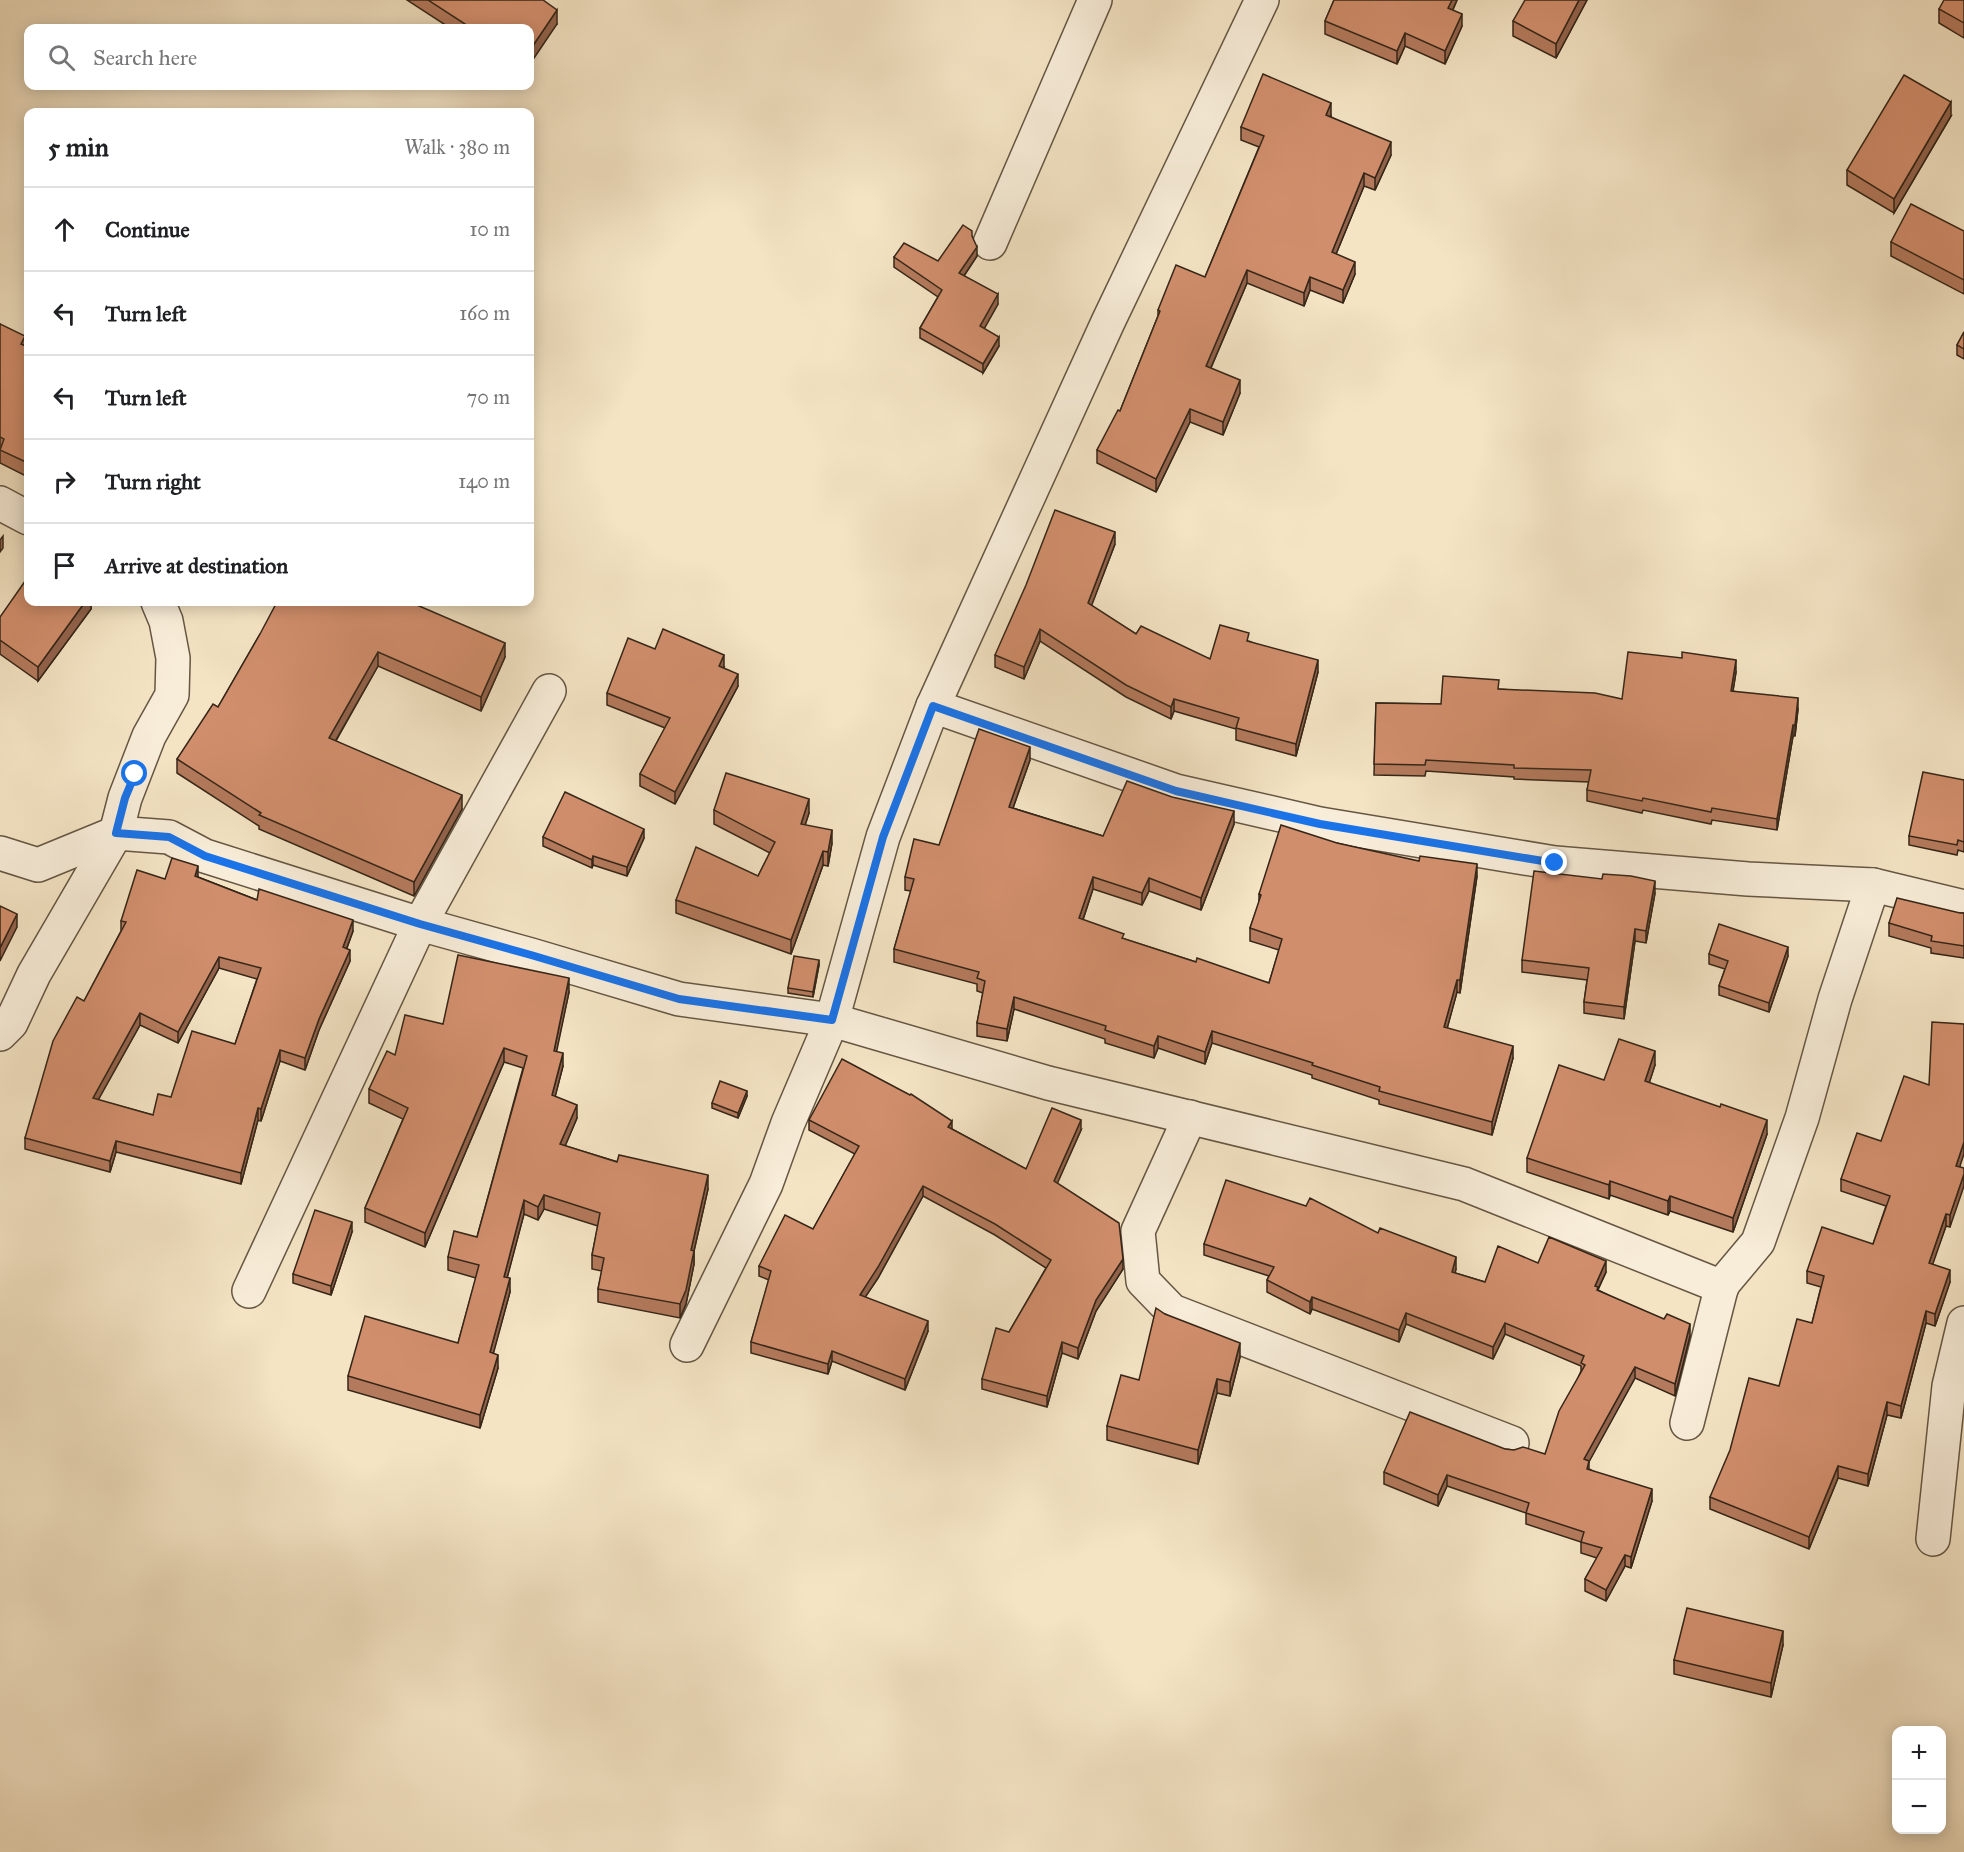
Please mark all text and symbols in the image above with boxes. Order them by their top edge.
search box [24,24,534,90]
icon: search [45,41,78,74]
text: Search here [93,44,197,71]
text: 5 min [48,131,109,163]
text: Walk · 380 m [404,135,510,159]
icon: ahead [48,213,81,246]
text: Continue [105,216,190,243]
text: 10 m [469,217,510,241]
icon: left [48,297,81,330]
text: Turn left [105,300,187,327]
text: 160 m [459,301,510,325]
icon: left [48,381,81,414]
text: Turn left [105,384,187,411]
text: 70 m [467,385,510,409]
icon: right [48,465,81,498]
text: Turn right [105,468,201,495]
text: 140 m [458,469,510,493]
icon: arrive [48,549,81,582]
text: Arrive at destination [105,552,288,579]
route start [121,760,147,786]
route end [1541,849,1567,875]
map controls [1892,1726,1946,1834]
button: + [1892,1726,1946,1780]
button: − [1892,1780,1946,1834]

